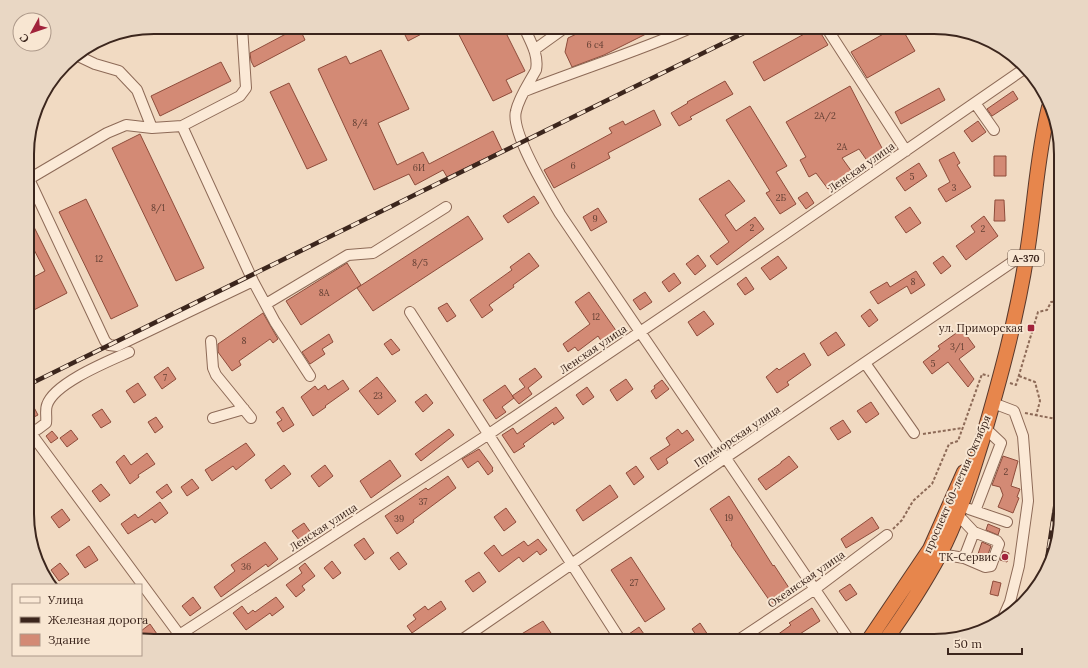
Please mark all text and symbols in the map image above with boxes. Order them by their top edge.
north arrow [12,12,52,52]
text: С [16,31,32,46]
house number: 6 с4 [586,39,604,50]
house number: 2А/2 [814,110,836,122]
house number: 8/4 [352,117,368,129]
street label: Ленская улица [825,139,897,195]
house number: 2А [837,141,848,152]
house number: 6 [570,160,576,171]
house number: 6И [413,162,425,173]
house number: 5 [910,171,915,182]
house number: 3 [951,182,957,193]
house number: 2Б [776,192,787,203]
house number: 8/1 [151,202,165,214]
house number: 9 [592,213,598,224]
house number: 2 [750,222,755,233]
house number: 2 [981,223,986,234]
road number: А-370 [1008,250,1044,266]
house number: 12 [95,253,103,264]
house number: 8/5 [412,257,428,269]
house number: 8 [910,276,916,287]
house number: 8А [319,287,330,298]
house number: 12 [592,311,600,322]
street label: Ленская улица [557,321,630,377]
place label: ул. Приморская [939,321,1023,335]
marker: ул. Приморская [1026,323,1036,333]
house number: 8 [241,335,247,346]
house number: 3/1 [950,341,964,353]
house number: 5 [931,358,936,369]
house number: 7 [163,372,167,383]
house number: 23 [373,390,383,401]
street label: Приморская улица [691,402,783,470]
street label: проспект 60-летия Октября [920,413,994,555]
house number: 2 [1004,466,1009,477]
house number: 37 [419,496,427,507]
street label: Ленская улица [286,500,360,554]
house number: 19 [725,512,733,523]
house number: 39 [394,513,404,524]
street label: Океанская улица [765,547,848,611]
place label: ТК-Сервис [939,550,997,564]
marker: ТК-Сервис [1000,552,1010,562]
house number: 36 [241,561,251,572]
house number: 27 [630,577,638,588]
legend [12,584,142,656]
text: Улица [47,592,84,607]
text: Железная дорога [48,612,148,627]
scale bar [948,630,1022,656]
text: Здание [48,632,91,647]
text: 50 m [954,636,982,651]

